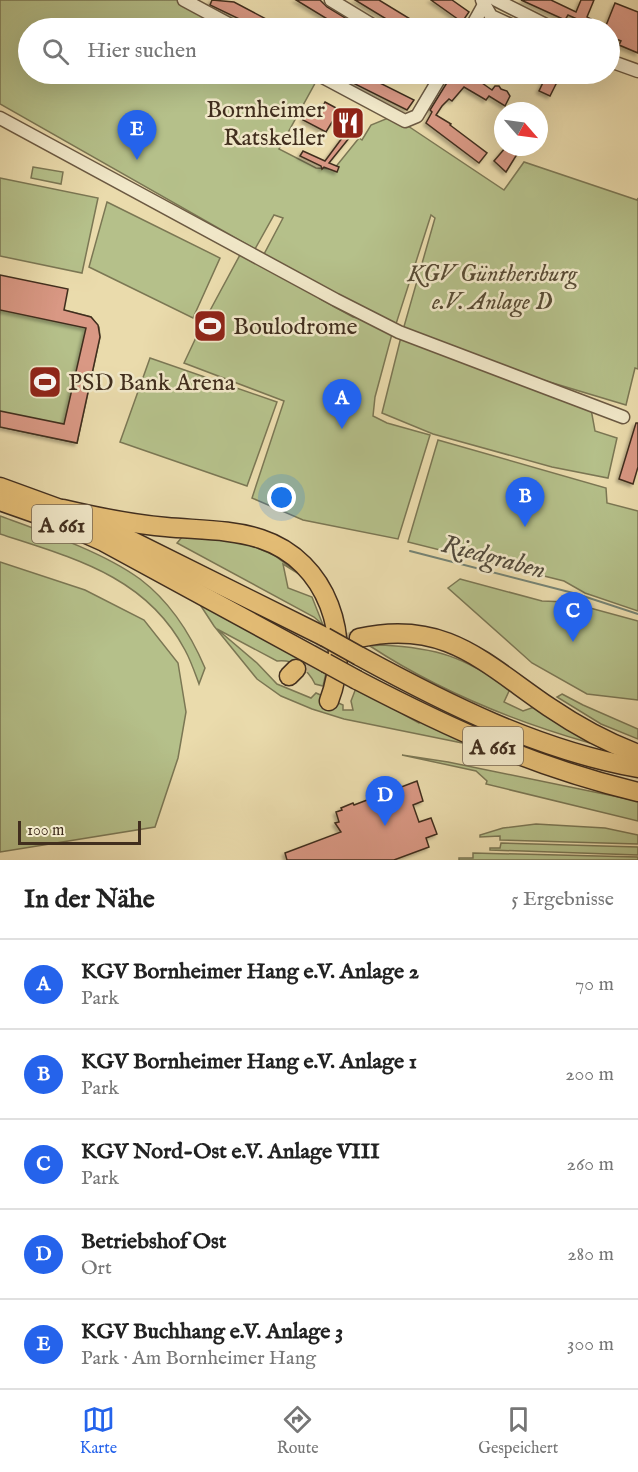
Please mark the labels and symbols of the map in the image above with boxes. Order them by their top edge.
place label: Bornheimer Ratskeller [206,95,325,154]
north arrow [494,102,548,156]
restaurant icon: Bornheimer Ratskeller [330,105,366,141]
pin: E [118,110,156,160]
park label: KGV Günthersburg e.V. Anlage D [406,259,578,318]
sports icon: Boulodrome [192,308,228,344]
place label: Boulodrome [233,312,358,343]
sports icon: PSD Bank Arena [27,364,63,400]
place label: PSD Bank Arena [68,368,236,399]
pin: A [322,380,362,429]
pin: B [506,478,544,527]
your location [267,483,296,512]
road number: A 661 [32,505,92,543]
water label: Riedgraben [438,528,549,588]
pin: C [554,592,592,642]
road number: A 661 [463,727,523,765]
pin: D [366,776,404,826]
scale bar [18,818,141,846]

